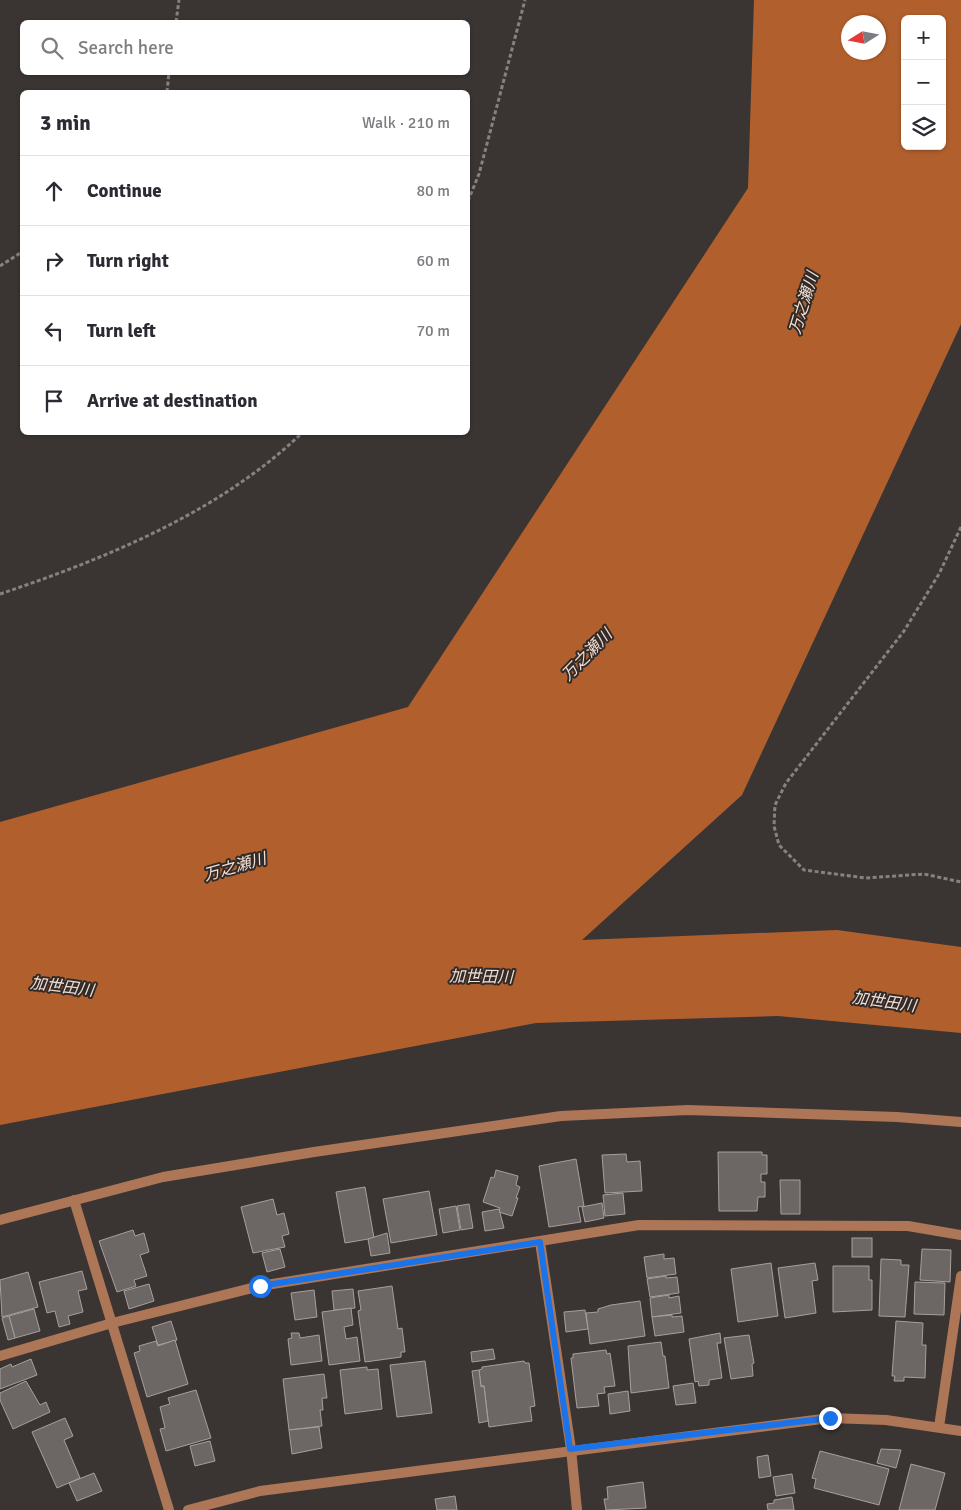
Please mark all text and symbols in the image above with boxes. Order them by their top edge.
north arrow [841,15,886,60]
map controls [901,15,946,150]
button: + [901,15,946,60]
search box [20,20,470,75]
icon: search [38,34,66,62]
text: Search here [78,36,174,60]
button: − [901,60,946,105]
button: layers [901,105,946,150]
text: 3 min [40,110,91,136]
text: Walk · 210 m [362,113,450,133]
icon: ahead [40,177,68,205]
text: Continue [87,179,162,203]
text: 80 m [416,181,450,201]
icon: right [40,247,68,275]
text: Turn right [87,249,169,273]
text: 60 m [416,251,450,271]
water label: 万之瀬川 [785,268,824,337]
icon: left [40,317,68,345]
text: Turn left [87,319,156,343]
text: 70 m [416,321,450,341]
icon: arrive [40,387,68,415]
text: Arrive at destination [87,389,258,413]
water label: 万之瀬川 [558,624,618,685]
water label: 万之瀬川 [201,848,270,885]
water label: 加世田川 [449,966,515,988]
water label: 加世田川 [29,973,97,1001]
water label: 加世田川 [851,988,919,1017]
route start [249,1275,272,1298]
route end [819,1407,842,1430]

